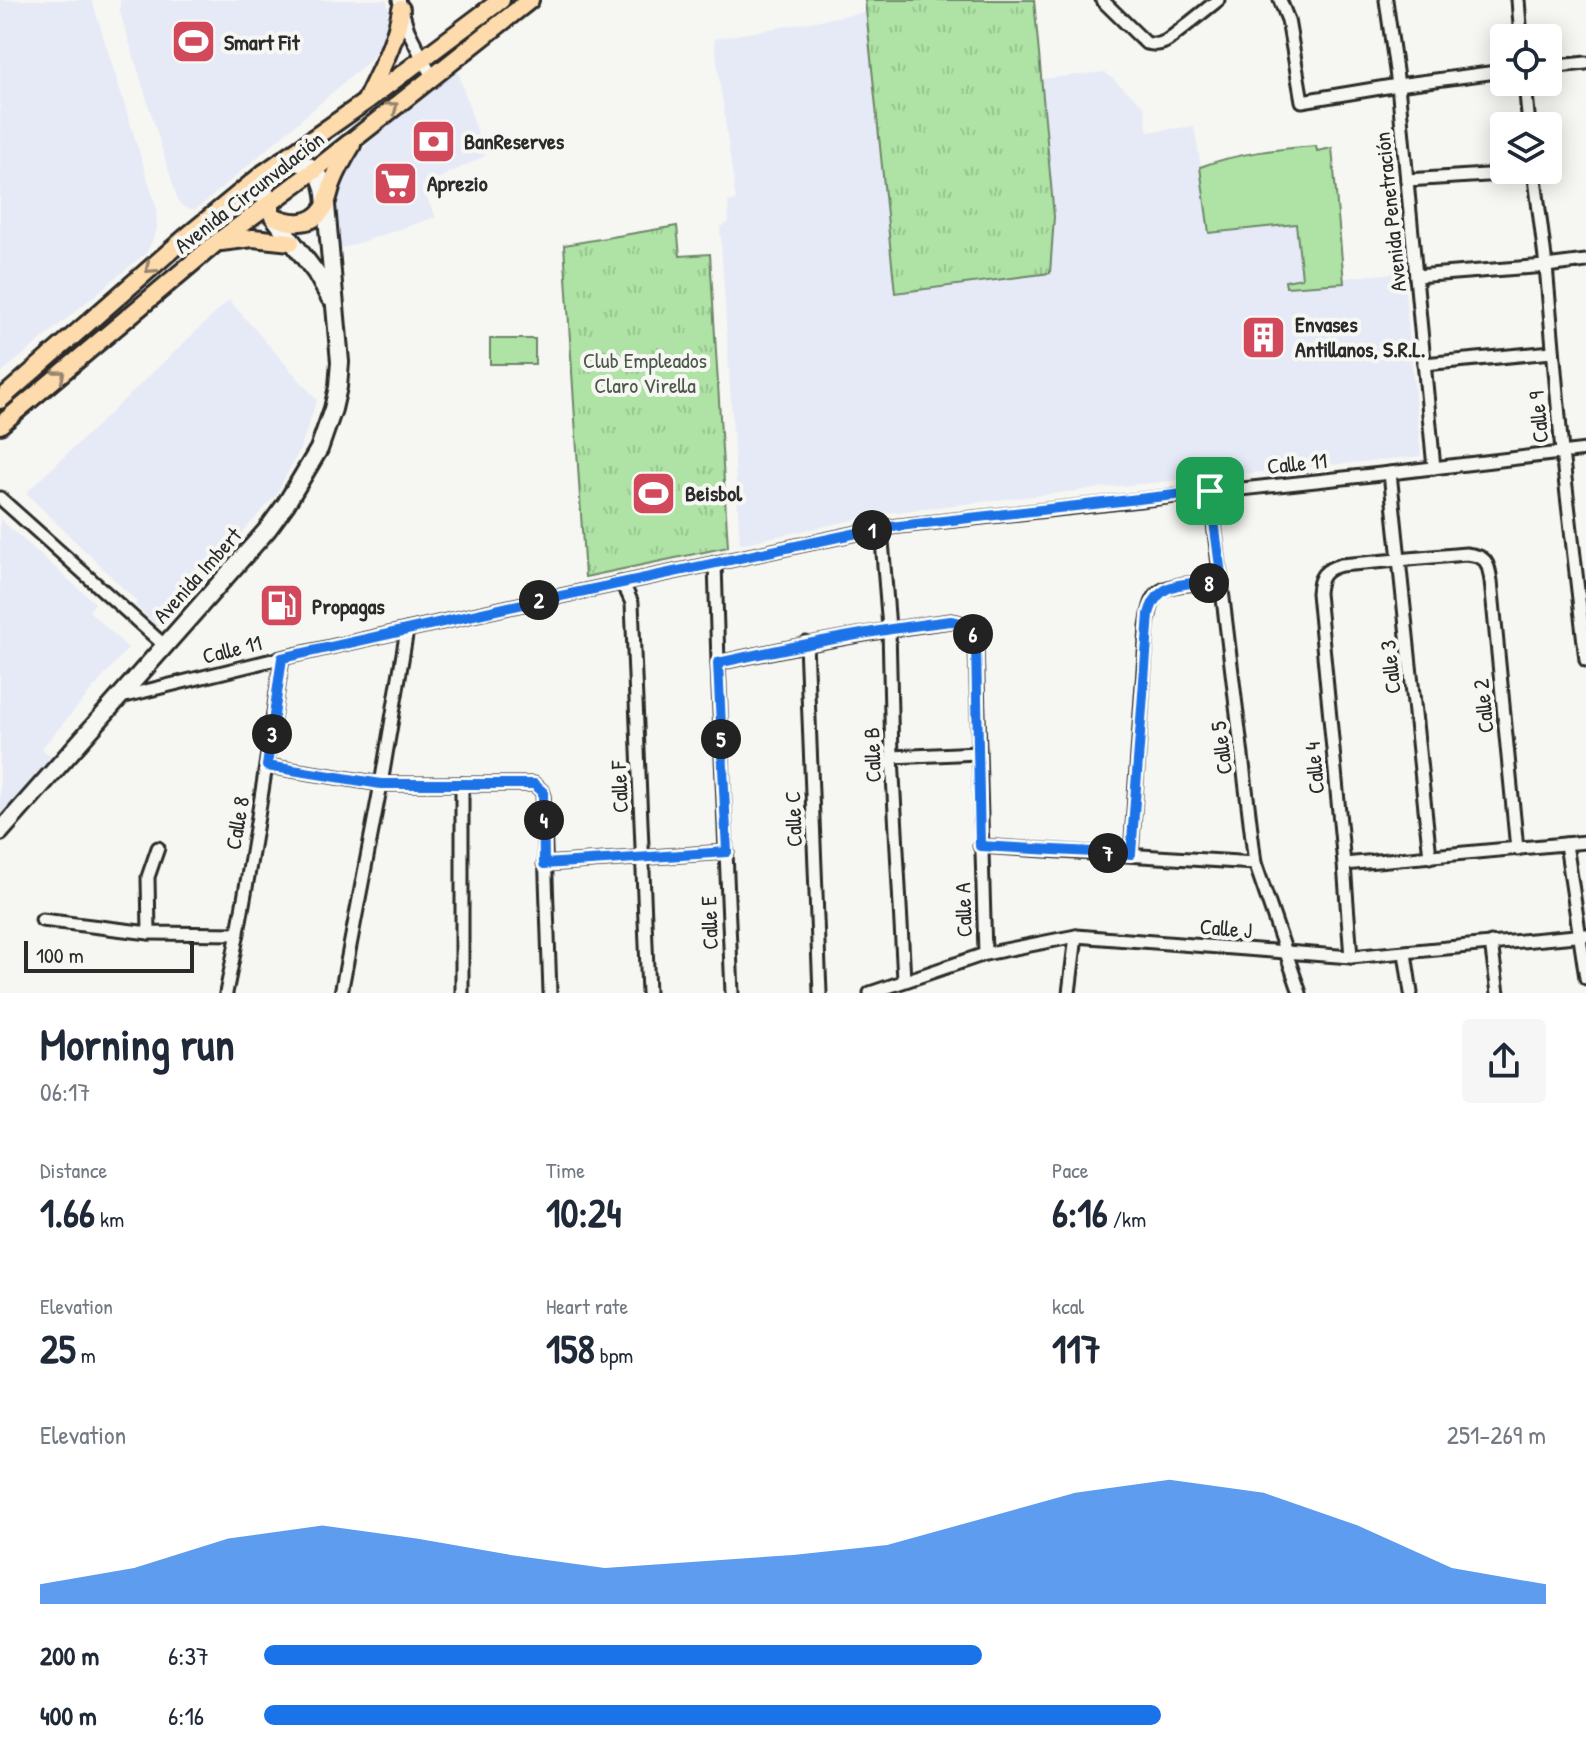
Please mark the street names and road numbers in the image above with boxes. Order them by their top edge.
street label: Avenida Circunvalación [168,124,330,260]
street label: Avenida Penetración [1367,131,1413,293]
street label: Calle 9 [1521,390,1555,444]
street label: Calle 11 [1266,445,1328,481]
street label: Avenida Imbert [146,520,248,629]
street label: Calle 11 [199,627,265,671]
street label: Calle 3 [1372,639,1408,695]
street label: Calle 2 [1465,677,1501,735]
street label: Calle 5 [1203,720,1239,776]
street label: Calle B [856,727,888,783]
street label: Calle 4 [1297,741,1331,795]
street label: Calle F [603,760,635,814]
street label: Calle C [777,790,809,848]
street label: Calle 8 [218,794,256,852]
street label: Calle A [947,882,979,938]
street label: Calle E [693,895,725,950]
street label: Calle J [1199,911,1253,945]

